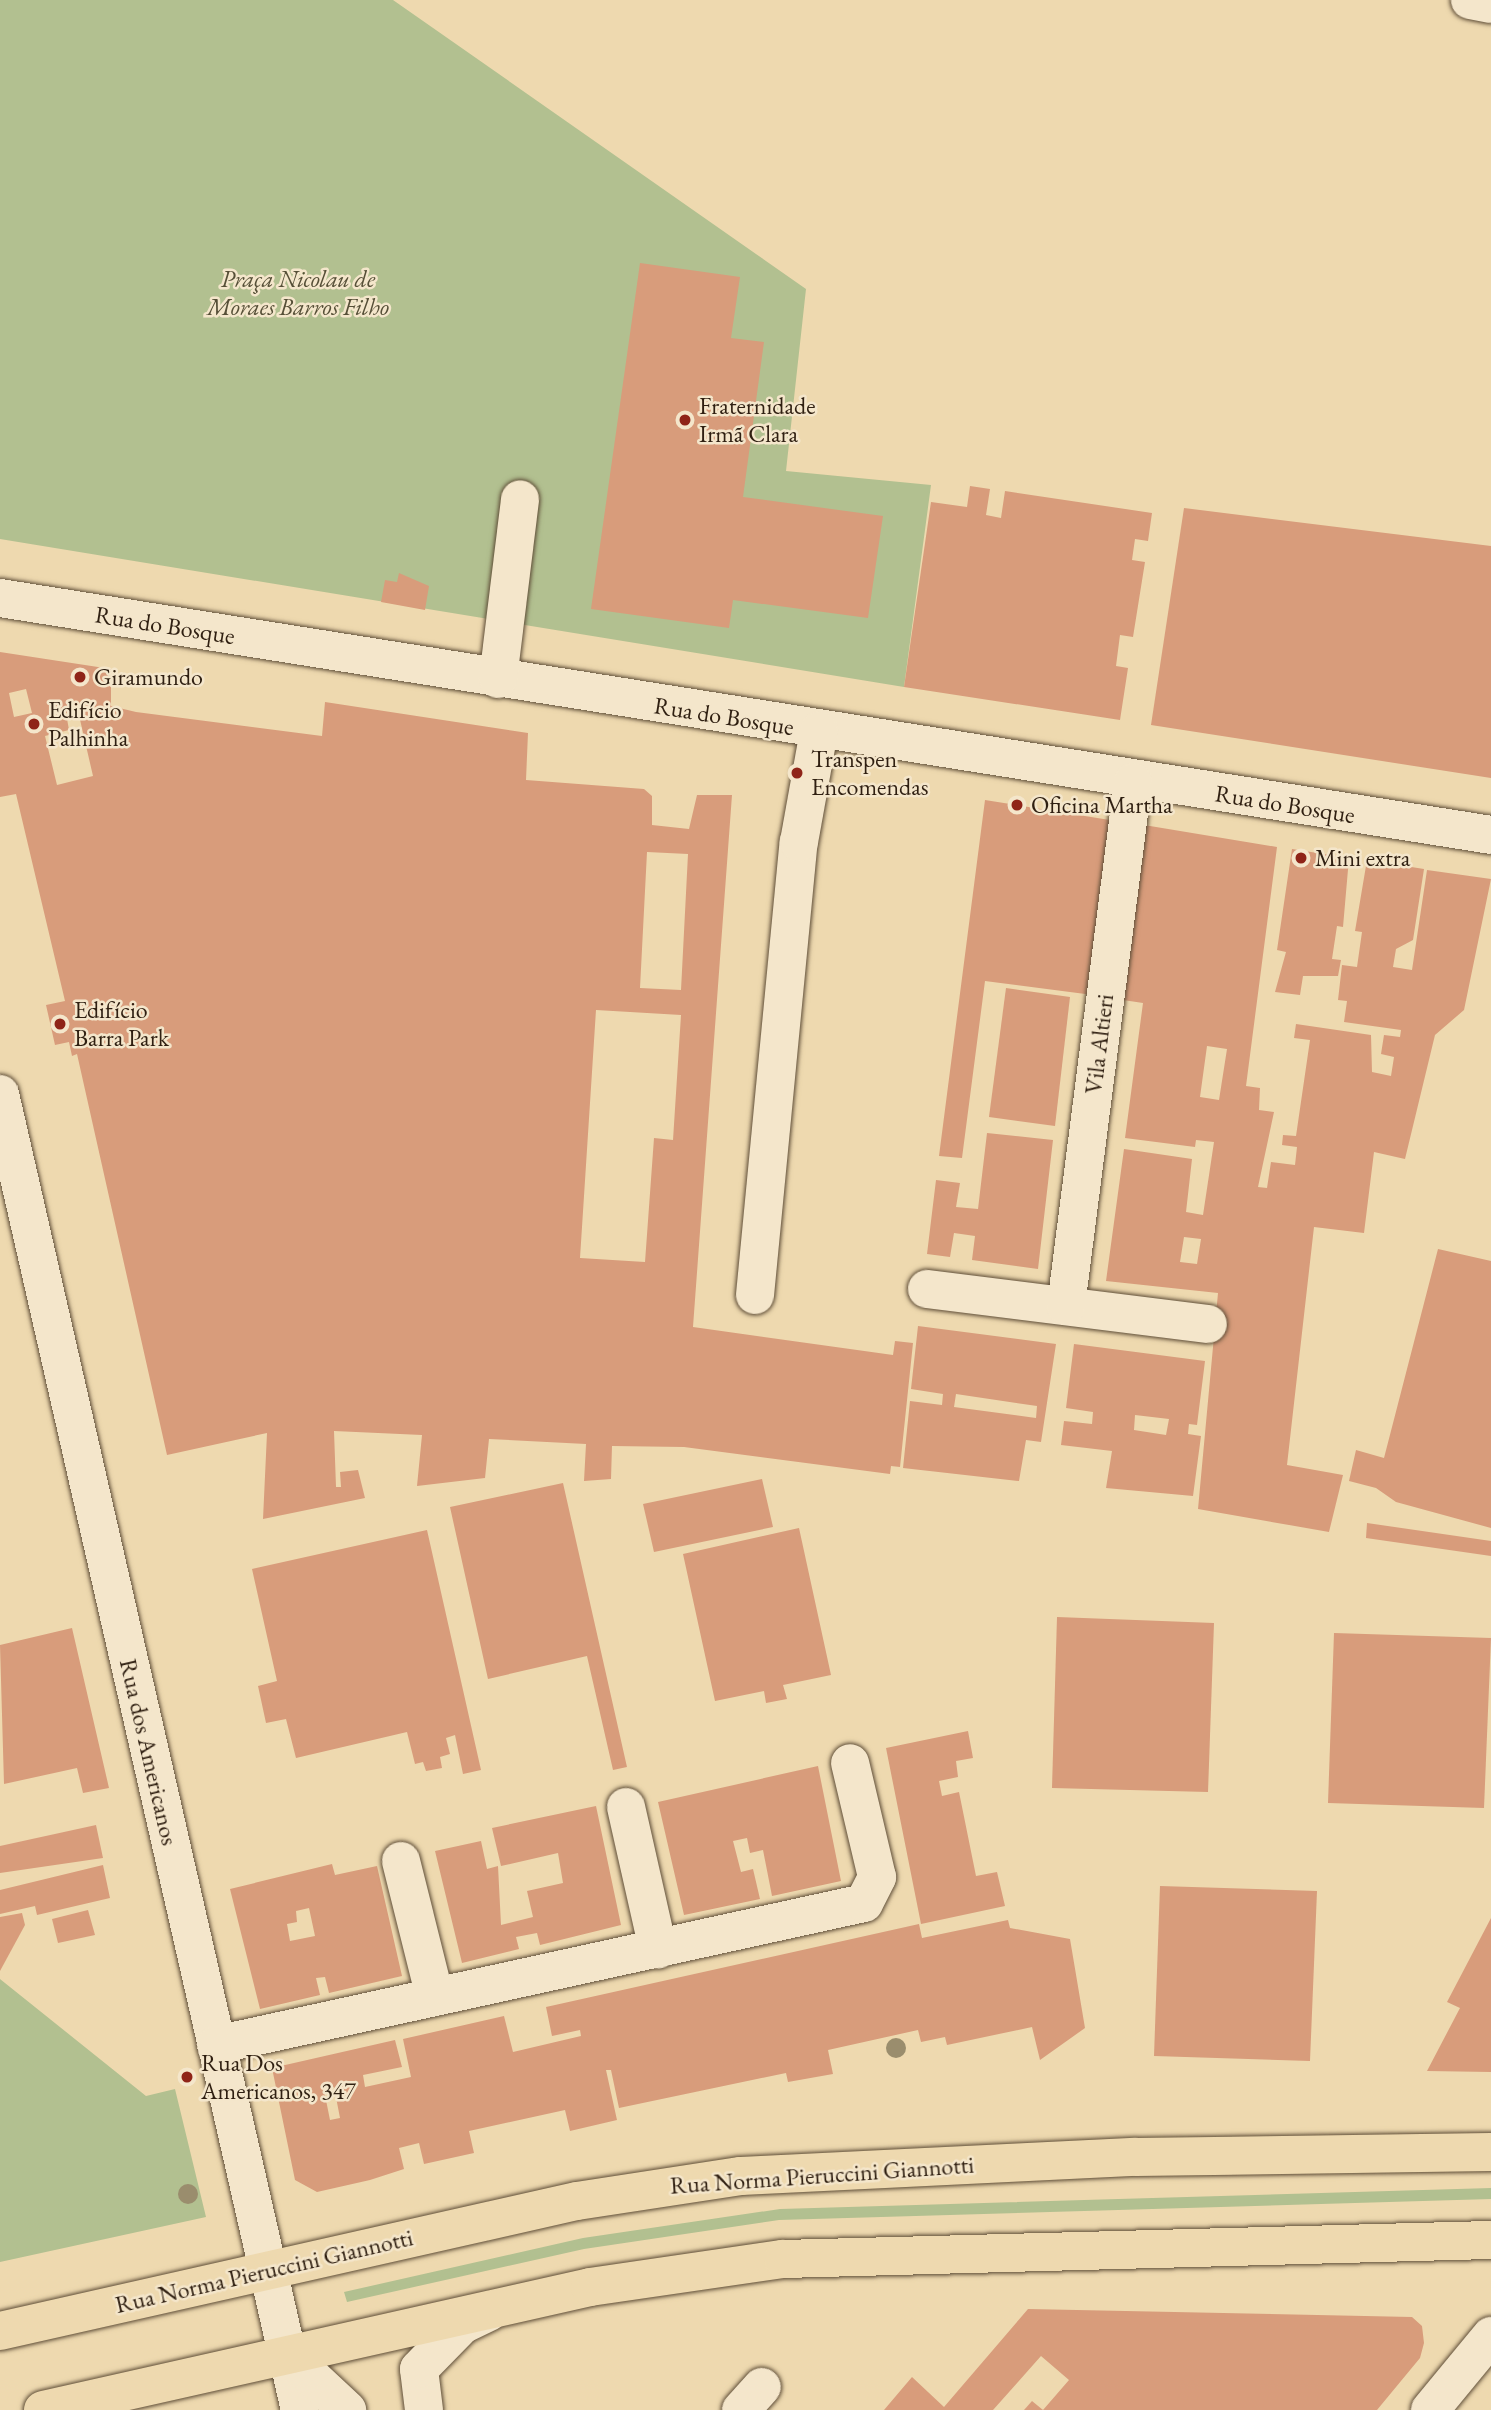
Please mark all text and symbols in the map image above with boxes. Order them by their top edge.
park label: Praça Nicolau de Moraes Barros Filho [207,265,389,321]
place label: Fraternidade Irmã Clara [699,392,816,448]
marker: Fraternidade Irmã Clara [677,412,693,428]
street label: Rua do Bosque [93,600,237,650]
place label: Giramundo [94,663,203,691]
marker: Giramundo [72,669,88,685]
street label: Rua do Bosque [652,691,796,741]
place label: Edifício Palhinha [48,696,128,752]
marker: Edifício Palhinha [26,716,42,732]
place label: Transpen Encomendas [811,745,929,801]
marker: Transpen Encomendas [789,765,805,781]
street label: Rua do Bosque [1213,779,1357,829]
place label: Oficina Martha [1031,791,1173,819]
marker: Oficina Martha [1009,797,1025,813]
place label: Mini extra [1315,844,1410,872]
marker: Mini extra [1293,850,1309,866]
street label: Vila Altieri [1079,992,1119,1096]
place label: Edifício Barra Park [74,996,169,1052]
marker: Edifício Barra Park [52,1016,68,1032]
street label: Rua dos Americanos [114,1656,184,1848]
place label: Rua Dos Americanos, 347 [201,2049,356,2105]
marker: Rua Dos Americanos, 347 [179,2069,195,2085]
street label: Rua Norma Pieruccini Giannotti [669,2150,975,2200]
street label: Rua Norma Pieruccini Giannotti [112,2223,416,2319]

